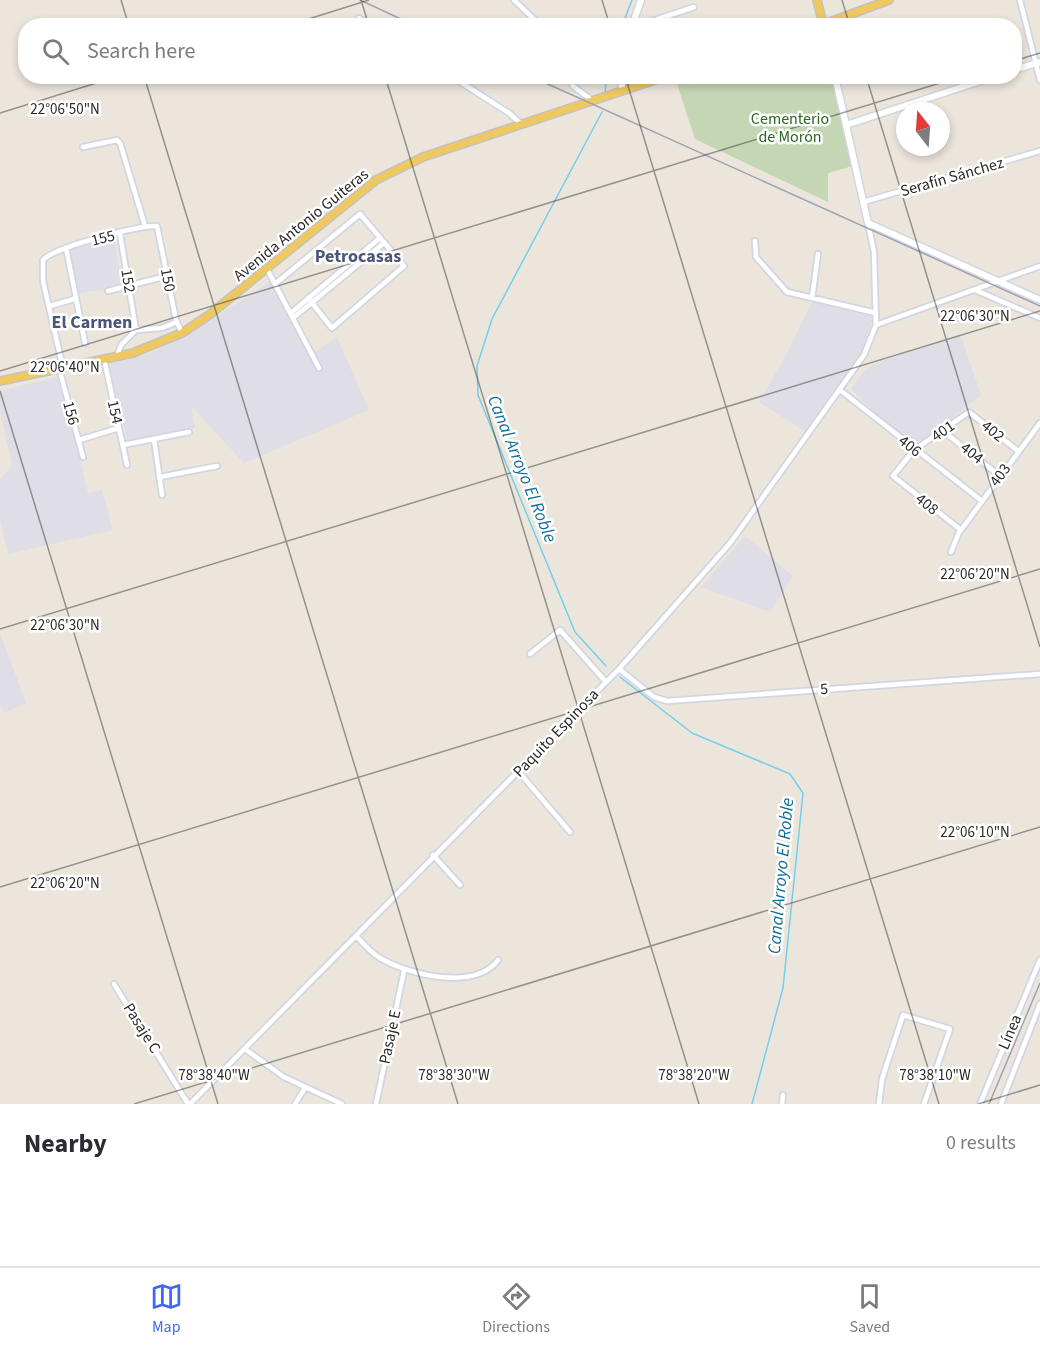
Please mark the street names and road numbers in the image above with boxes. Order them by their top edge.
street label: Serafín Sánchez [898,152,1006,202]
street label: Avenida Antonio Guiteras [229,163,374,286]
street label: 155 [89,224,117,252]
street label: 150 [155,266,181,294]
street label: 152 [115,267,141,295]
street label: 154 [102,398,128,426]
street label: 156 [57,399,85,427]
street label: 401 [927,415,959,447]
street label: 402 [977,415,1009,447]
street label: 406 [894,430,926,462]
street label: 404 [956,437,988,469]
street label: 403 [984,459,1016,491]
street label: 408 [911,488,943,520]
street label: 5 [819,678,829,700]
street label: Paquito Espinosa [508,684,604,782]
street label: Pasaje C [118,999,166,1057]
street label: Pasaje E [374,1008,406,1066]
street label: Línea [993,1011,1027,1053]

